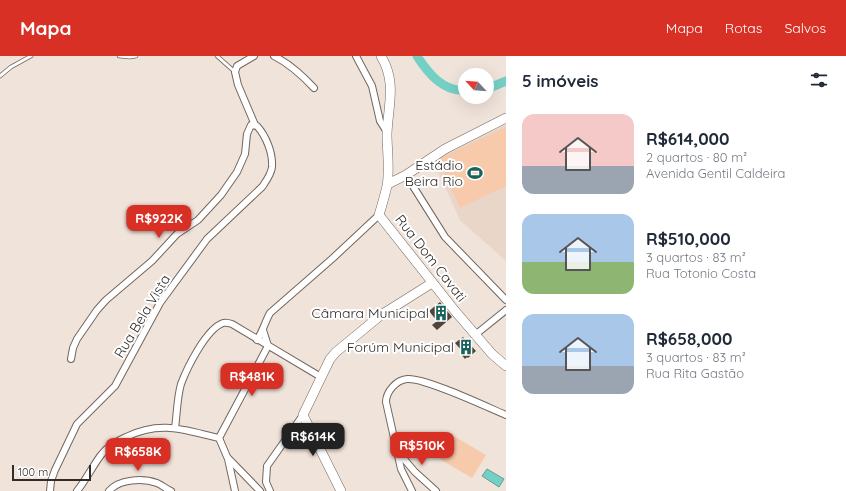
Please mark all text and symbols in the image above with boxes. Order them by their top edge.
text: Mapa [20,16,71,40]
text: Mapa [666,19,703,37]
text: Rotas [725,19,762,37]
text: Salvos [784,19,826,37]
north arrow [458,68,494,104]
map controls [458,68,494,104]
icon: filters [808,69,830,91]
text: 5 imóveis [522,70,598,91]
text: R$614,000 [646,128,730,149]
icon: home [554,130,602,178]
text: 2 quartos · 80 m² [646,149,747,165]
place label: Estádio Beira Rio [405,156,463,190]
sports icon: Estádio Beira Rio [466,164,484,182]
text: Avenida Gentil Caldeira [646,165,785,181]
pin: R$922K [126,205,192,239]
text: R$922K [135,210,183,226]
street label: Rua Dom Cavati [391,211,471,305]
text: R$510,000 [646,228,731,249]
icon: home [554,230,602,278]
text: 3 quartos · 83 m² [646,249,746,265]
text: Rua Totonio Costa [646,265,756,281]
street label: Rua Bela Vista [110,271,174,361]
place label: Câmara Municipal [312,304,429,322]
building icon: Câmara Municipal [432,304,450,322]
text: R$658,000 [646,328,732,349]
icon: home [554,330,602,378]
place label: Forúm Municipal [347,338,454,356]
building icon: Forúm Municipal [457,338,475,356]
text: 3 quartos · 83 m² [646,349,746,365]
pin: R$481K [219,363,285,397]
text: Rua Rita Gastão [646,365,744,381]
text: R$481K [229,368,275,384]
pin: R$614K [280,423,346,457]
text: R$614K [291,428,335,444]
pin: R$510K [389,432,455,466]
text: R$510K [399,437,445,453]
pin: R$658K [105,438,171,472]
text: R$658K [114,443,162,459]
scale bar [12,463,91,482]
text: 100 m [18,465,48,479]

